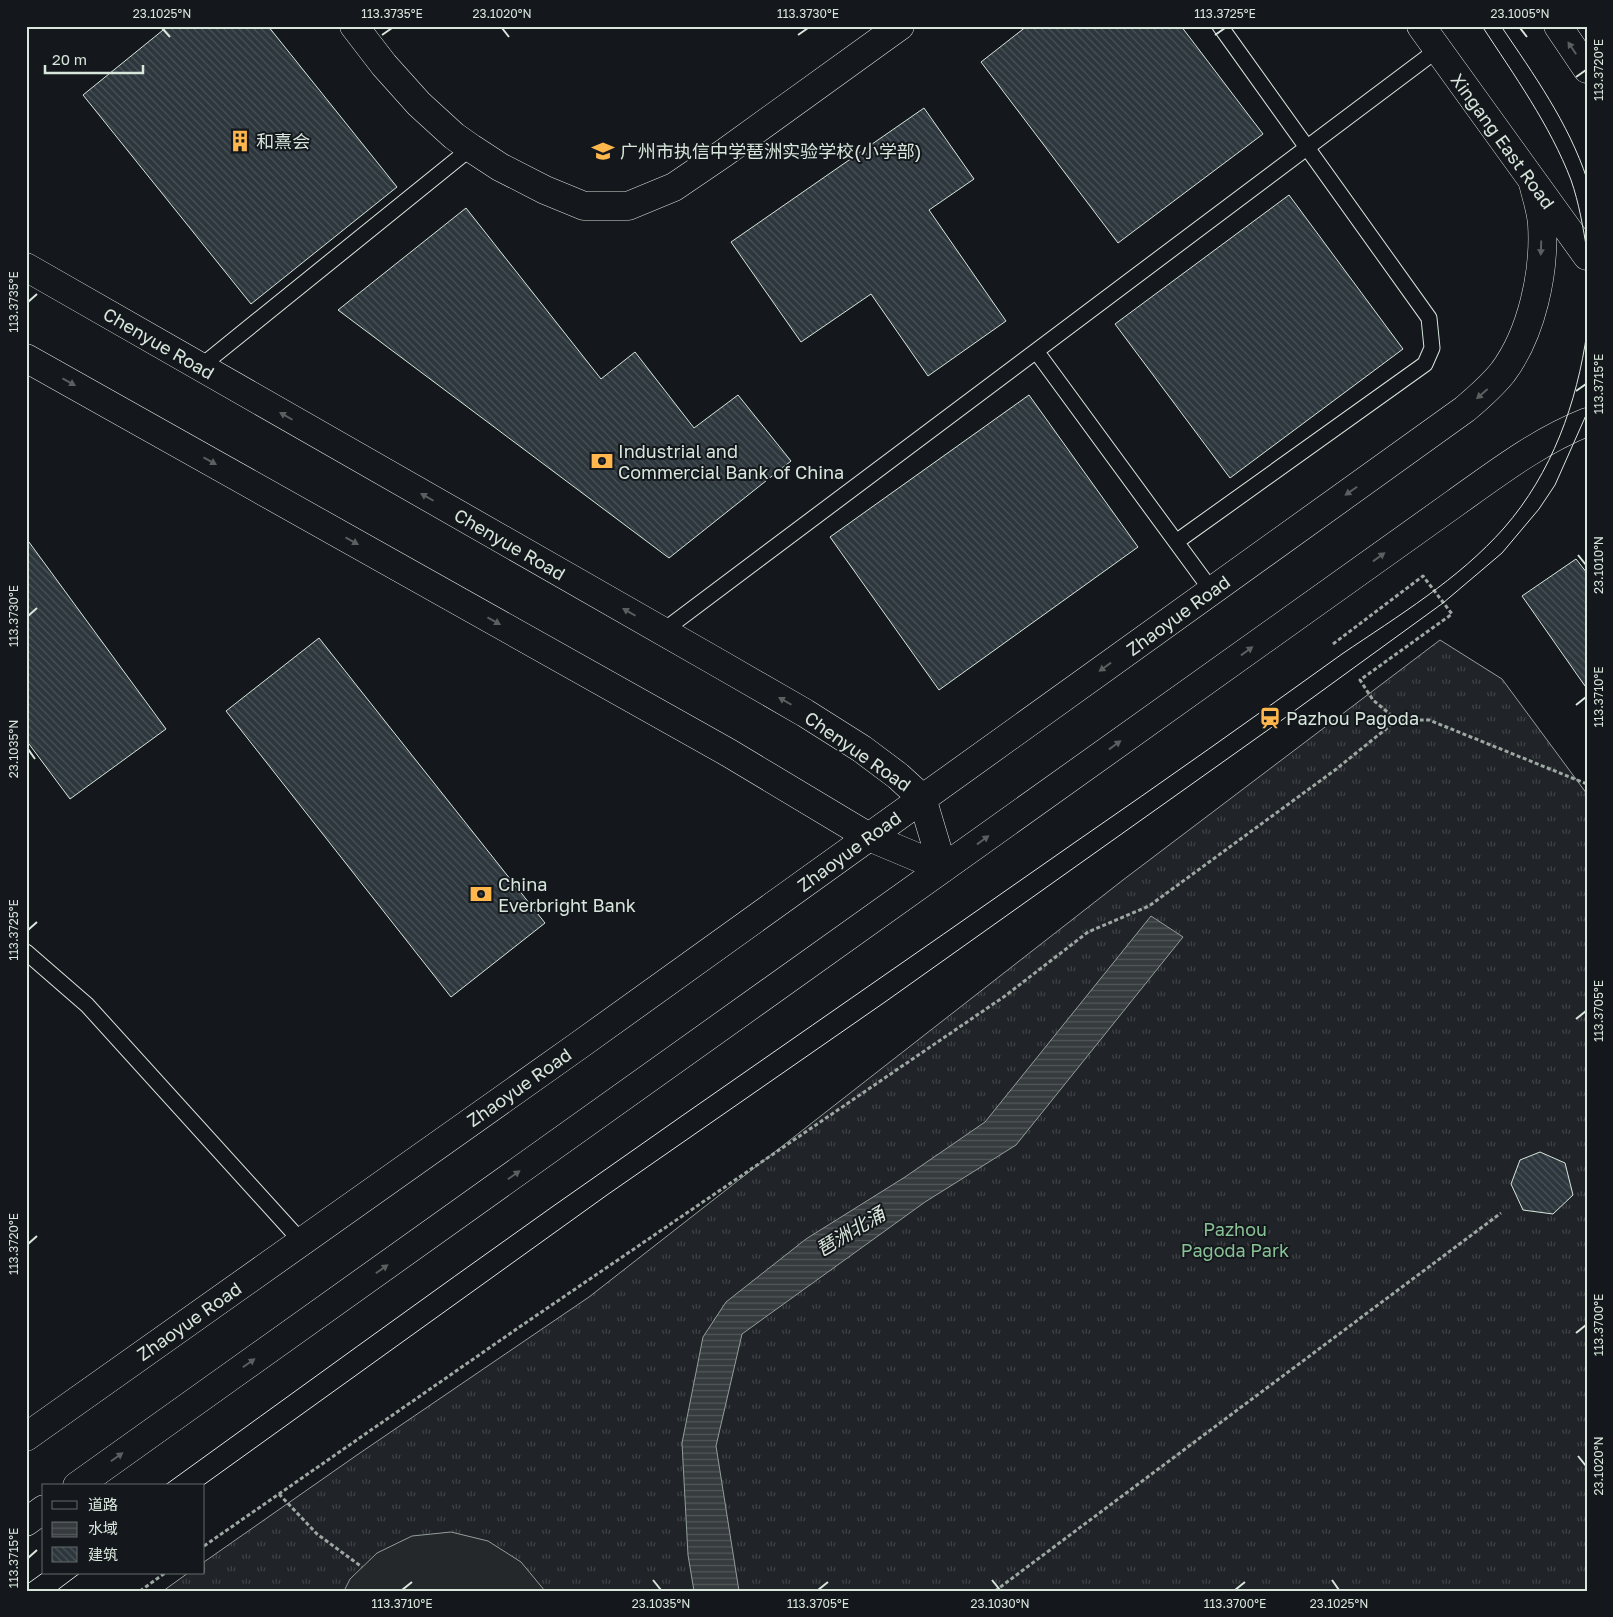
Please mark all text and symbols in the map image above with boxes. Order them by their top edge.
text: 23.1025°N [133,6,191,21]
text: 113.3735°E [361,6,423,21]
text: 23.1020°N [472,6,532,21]
text: 113.3730°E [777,6,839,21]
text: 113.3725°E [1194,6,1256,21]
text: 23.1005°N [1490,6,1550,21]
text: 113.3720°E [1591,39,1606,101]
one-way arrow [1567,41,1577,54]
scale bar [45,42,142,74]
text: 20 m [52,50,87,68]
street label: Xingang East Road [1446,69,1560,213]
building icon: 和熹会 [227,128,253,154]
place label: 和熹会 [256,130,310,152]
school or university icon: 广州市执信中学琶洲实验学校(小学部) [590,138,616,164]
place label: 广州市执信中学琶洲实验学校(小学部) [620,140,922,162]
one-way arrow [1537,240,1545,256]
text: 113.3735°E [6,271,21,333]
street label: Chenyue Road [100,302,218,384]
text: 113.3715°E [1591,354,1606,414]
one-way arrow [62,377,75,386]
one-way arrow [1476,388,1488,400]
one-way arrow [279,412,293,420]
place label: Industrial and Commercial Bank of China [618,440,844,483]
bank icon: Industrial and Commercial Bank of China [589,448,615,474]
one-way arrow [204,457,217,466]
one-way arrow [1345,486,1358,496]
one-way arrow [421,492,434,501]
street label: Chenyue Road [451,503,569,585]
text: 23.1010°N [1591,536,1606,594]
one-way arrow [345,537,359,545]
one-way arrow [1373,552,1386,562]
street label: Zhaoyue Road [1122,570,1234,660]
text: 113.3730°E [6,585,21,647]
one-way arrow [622,608,636,616]
one-way arrow [487,616,500,625]
one-way arrow [1240,646,1254,656]
one-way arrow [1099,662,1112,672]
text: 113.3710°E [1591,667,1606,727]
one-way arrow [779,697,792,706]
station icon: Pazhou Pagoda [1257,705,1283,731]
street label: Chenyue Road [801,706,915,796]
place label: Pazhou Pagoda [1286,707,1419,729]
text: 23.1035°N [6,720,21,778]
one-way arrow [1108,740,1121,751]
street label: Zhaoyue Road [793,806,905,896]
one-way arrow [976,835,990,845]
place label: China Everbright Bank [498,873,636,916]
bank icon: China Everbright Bank [468,881,494,907]
text: 113.3725°E [6,899,21,961]
text: 113.3705°E [1591,980,1606,1042]
street label: Zhaoyue Road [463,1043,575,1131]
one-way arrow [507,1170,521,1180]
water label: 琶洲北涌 [811,1201,890,1260]
text: 113.3720°E [6,1213,21,1275]
park label: Pazhou Pagoda Park [1181,1218,1289,1261]
one-way arrow [375,1264,388,1274]
street label: Zhaoyue Road [133,1277,245,1365]
text: 113.3700°E [1591,1294,1606,1356]
one-way arrow [242,1358,256,1368]
text: 23.1020°N [1591,1436,1606,1496]
one-way arrow [110,1452,123,1463]
legend [42,1484,205,1574]
text: 道路 [88,1495,118,1513]
text: 水域 [88,1519,118,1537]
text: 113.3715°E [6,1528,21,1588]
text: 建筑 [88,1545,118,1563]
text: 113.3710°E [372,1596,432,1611]
text: 23.1035°N [632,1596,690,1611]
text: 113.3705°E [787,1596,849,1611]
text: 23.1030°N [970,1596,1030,1611]
text: 113.3700°E [1204,1596,1266,1611]
text: 23.1025°N [1310,1596,1368,1611]

